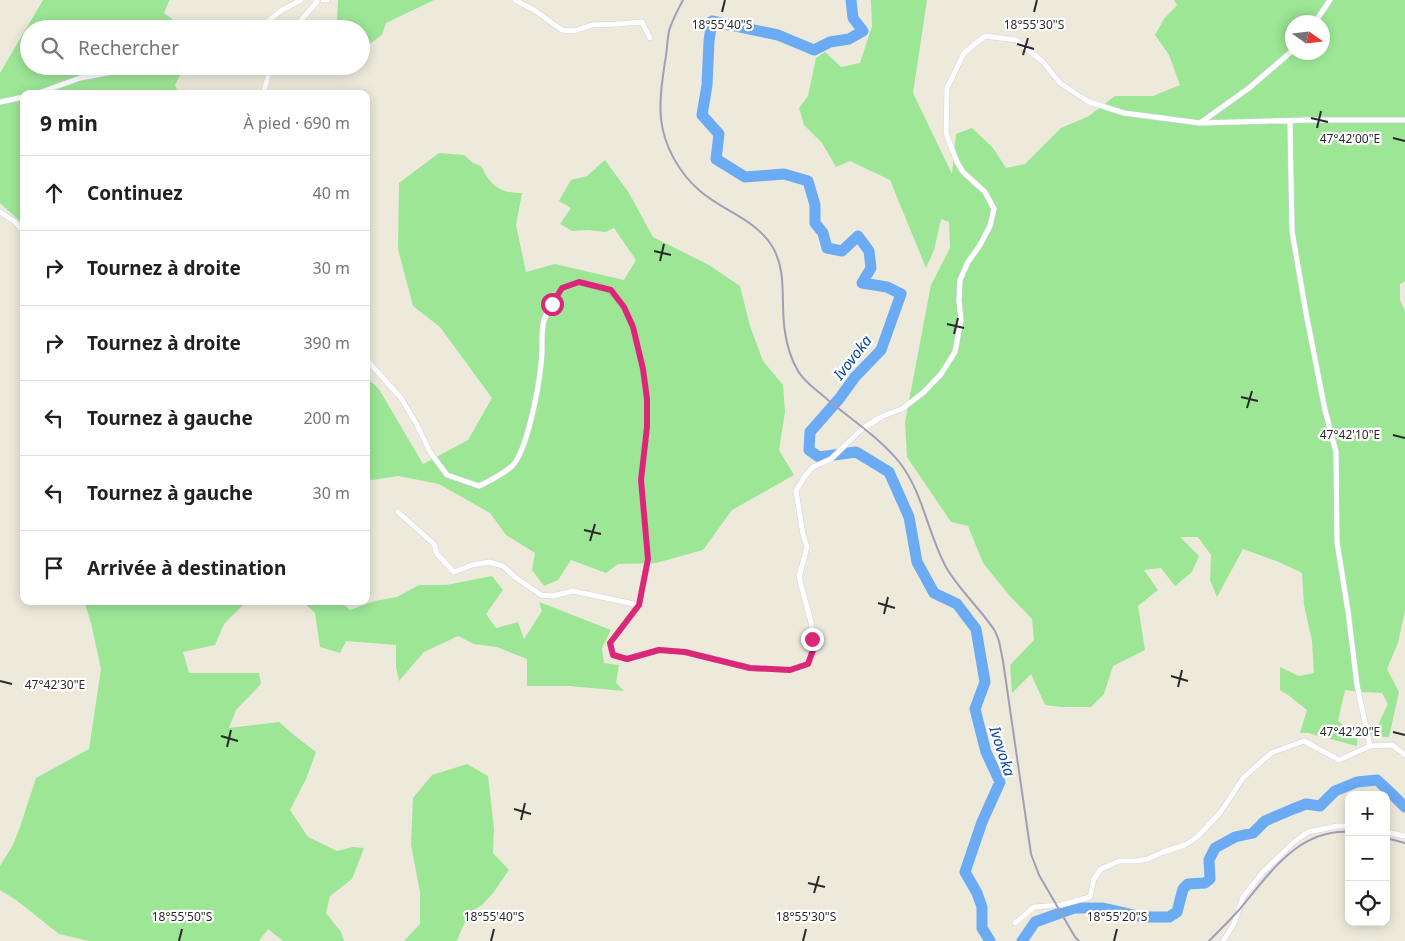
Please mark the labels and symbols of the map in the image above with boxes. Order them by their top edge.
north arrow [1285,15,1330,60]
text: 18°55'40"S [692,16,753,33]
text: 18°55'30"S [1004,16,1065,33]
text: 47°42'00"E [1320,130,1380,147]
route start [541,293,564,316]
water label: Ivovoka [828,330,876,384]
text: 47°42'10"E [1320,426,1380,443]
route end [801,628,824,651]
text: 47°42'30"E [25,676,85,693]
water label: Ivovoka [985,723,1021,779]
text: 47°42'20"E [1320,723,1380,740]
text: 18°55'50"S [152,908,213,925]
text: 18°55'40"S [464,908,525,925]
text: 18°55'30"S [776,908,837,925]
text: 18°55'20"S [1087,908,1148,925]

